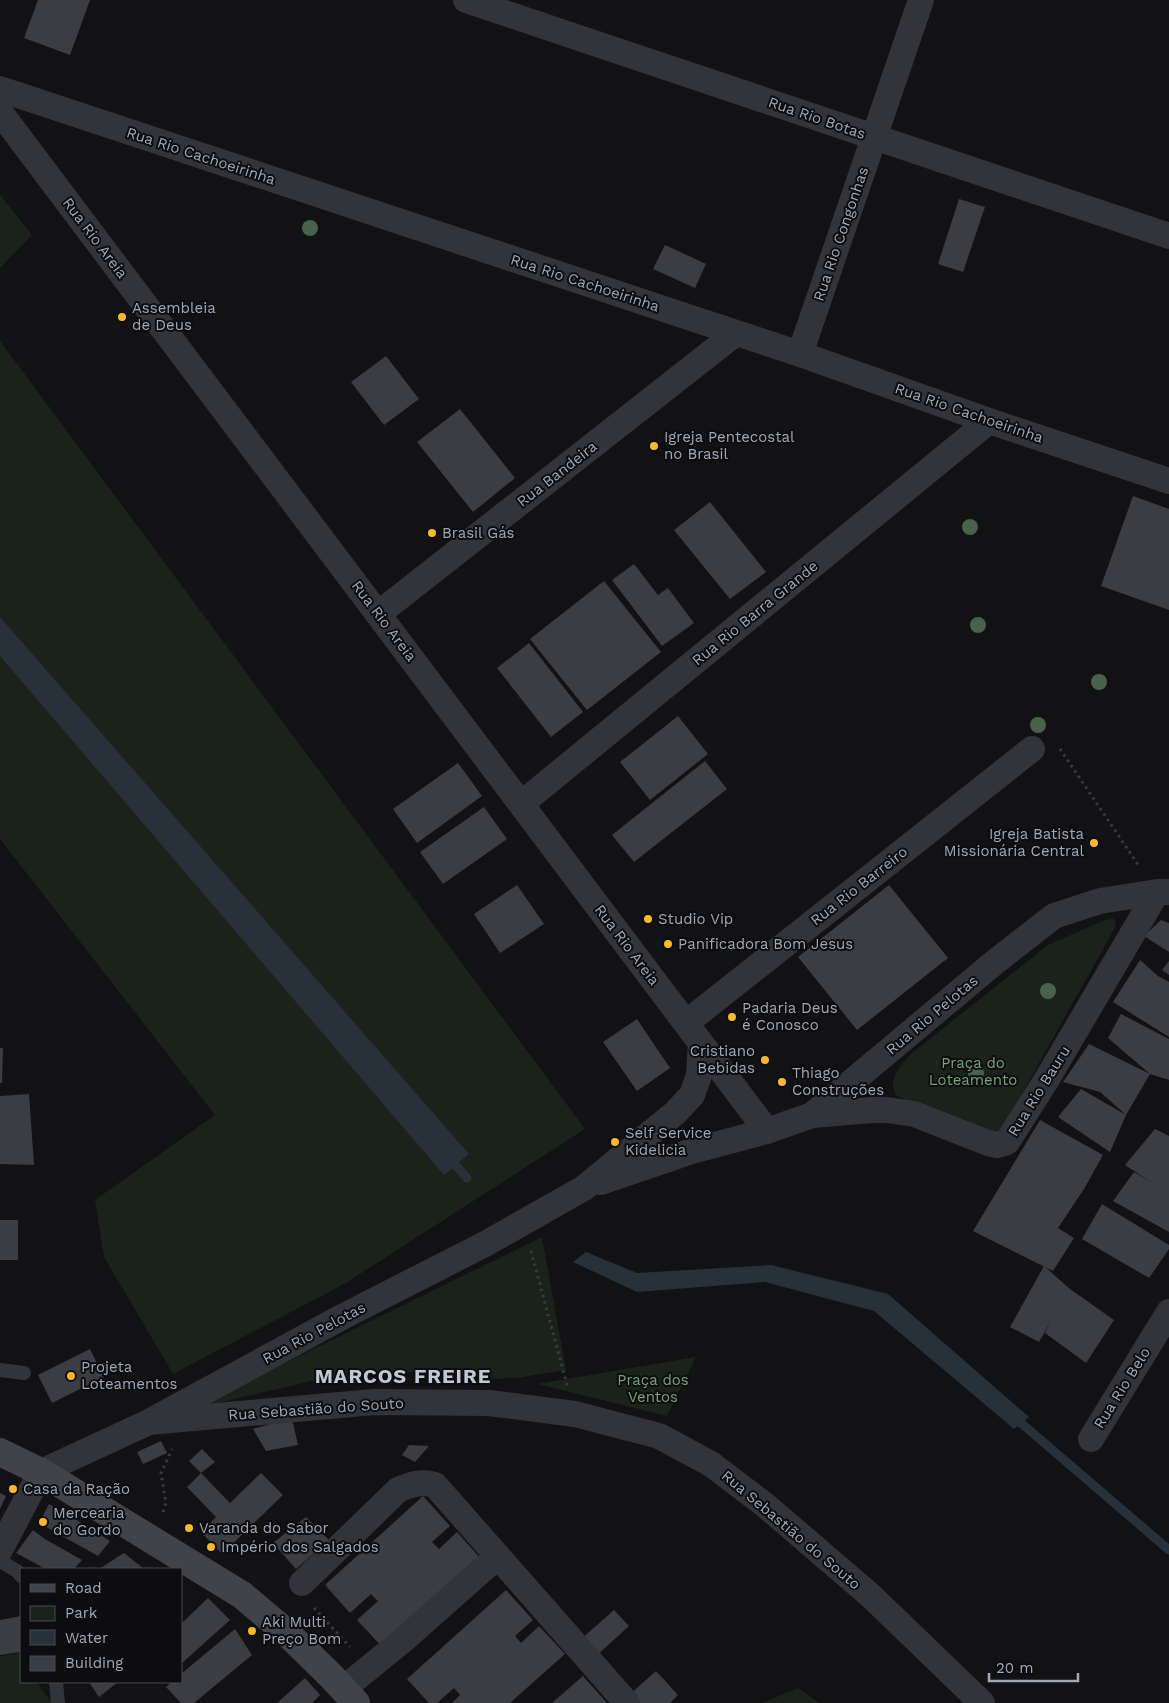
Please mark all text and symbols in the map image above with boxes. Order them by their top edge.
street label: Rua Rio Botas [766,93,868,143]
street label: Rua Rio Cachoeirinha [124,123,278,189]
street label: Rua Rio Congonhas [810,164,872,304]
street label: Rua Rio Areia [59,194,132,282]
street label: Rua Rio Cachoeirinha [508,250,662,316]
place label: Assembleia de Deus [132,299,216,334]
marker: Assembleia de Deus [116,311,128,323]
street label: Rua Rio Cachoeirinha [892,379,1046,447]
place label: Igreja Pentecostal no Brasil [664,428,795,463]
street label: Rua Bandeira [513,437,601,511]
marker: Igreja Pentecostal no Brasil [648,440,660,452]
place label: Brasil Gás [442,524,515,542]
marker: Brasil Gás [426,527,438,539]
street label: Rua Rio Barra Grande [689,557,821,669]
street label: Rua Rio Areia [348,577,421,665]
place label: Igreja Batista Missionária Central [944,825,1085,860]
marker: Igreja Batista Missionária Central [1088,837,1100,849]
street label: Rua Rio Barreiro [807,843,911,929]
street label: Rua Rio Areia [591,901,664,989]
place label: Studio Vip [658,910,733,928]
marker: Studio Vip [642,913,654,925]
place label: Panificadora Bom Jesus [678,935,853,953]
marker: Panificadora Bom Jesus [662,938,674,950]
street label: Rua Rio Pelotas [882,971,982,1059]
place label: Padaria Deus é Conosco [742,999,838,1034]
marker: Padaria Deus é Conosco [726,1011,738,1023]
place label: Cristiano Bebidas [690,1042,755,1077]
street label: Rua Rio Bauru [1004,1042,1074,1140]
marker: Cristiano Bebidas [759,1054,771,1066]
park label: Praça do Loteamento [929,1054,1017,1089]
place label: Thiago Construções [792,1064,884,1099]
marker: Thiago Construções [776,1076,788,1088]
place label: Self Service Kidelicia [625,1124,712,1159]
marker: Self Service Kidelicia [609,1136,621,1148]
street label: Rua Rio Pelotas [259,1298,369,1368]
street label: Rua Rio Belo [1090,1344,1154,1432]
place label: Projeta Loteamentos [81,1358,177,1393]
district label: MARCOS FREIRE [315,1364,491,1388]
marker: Projeta Loteamentos [65,1370,77,1382]
park label: Praça dos Ventos [617,1371,689,1406]
street label: Rua Sebastião do Souto [228,1394,404,1424]
street label: Rua Sebastião do Souto [718,1467,864,1593]
place label: Casa da Ração [23,1480,130,1498]
marker: Casa da Ração [7,1483,19,1495]
place label: Mercearia do Gordo [53,1504,125,1539]
marker: Mercearia do Gordo [37,1516,49,1528]
place label: Varanda do Sabor [199,1519,329,1537]
marker: Varanda do Sabor [183,1522,195,1534]
place label: Império dos Salgados [221,1538,379,1556]
marker: Império dos Salgados [205,1541,217,1553]
legend [20,1568,182,1683]
text: Road [65,1579,102,1597]
text: Park [65,1604,98,1622]
place label: Aki Multi Preço Bom [262,1613,341,1648]
marker: Aki Multi Preço Bom [246,1625,258,1637]
text: Water [65,1629,108,1647]
scale bar [989,1650,1078,1682]
text: Building [65,1654,123,1672]
text: 20 m [996,1659,1034,1677]

